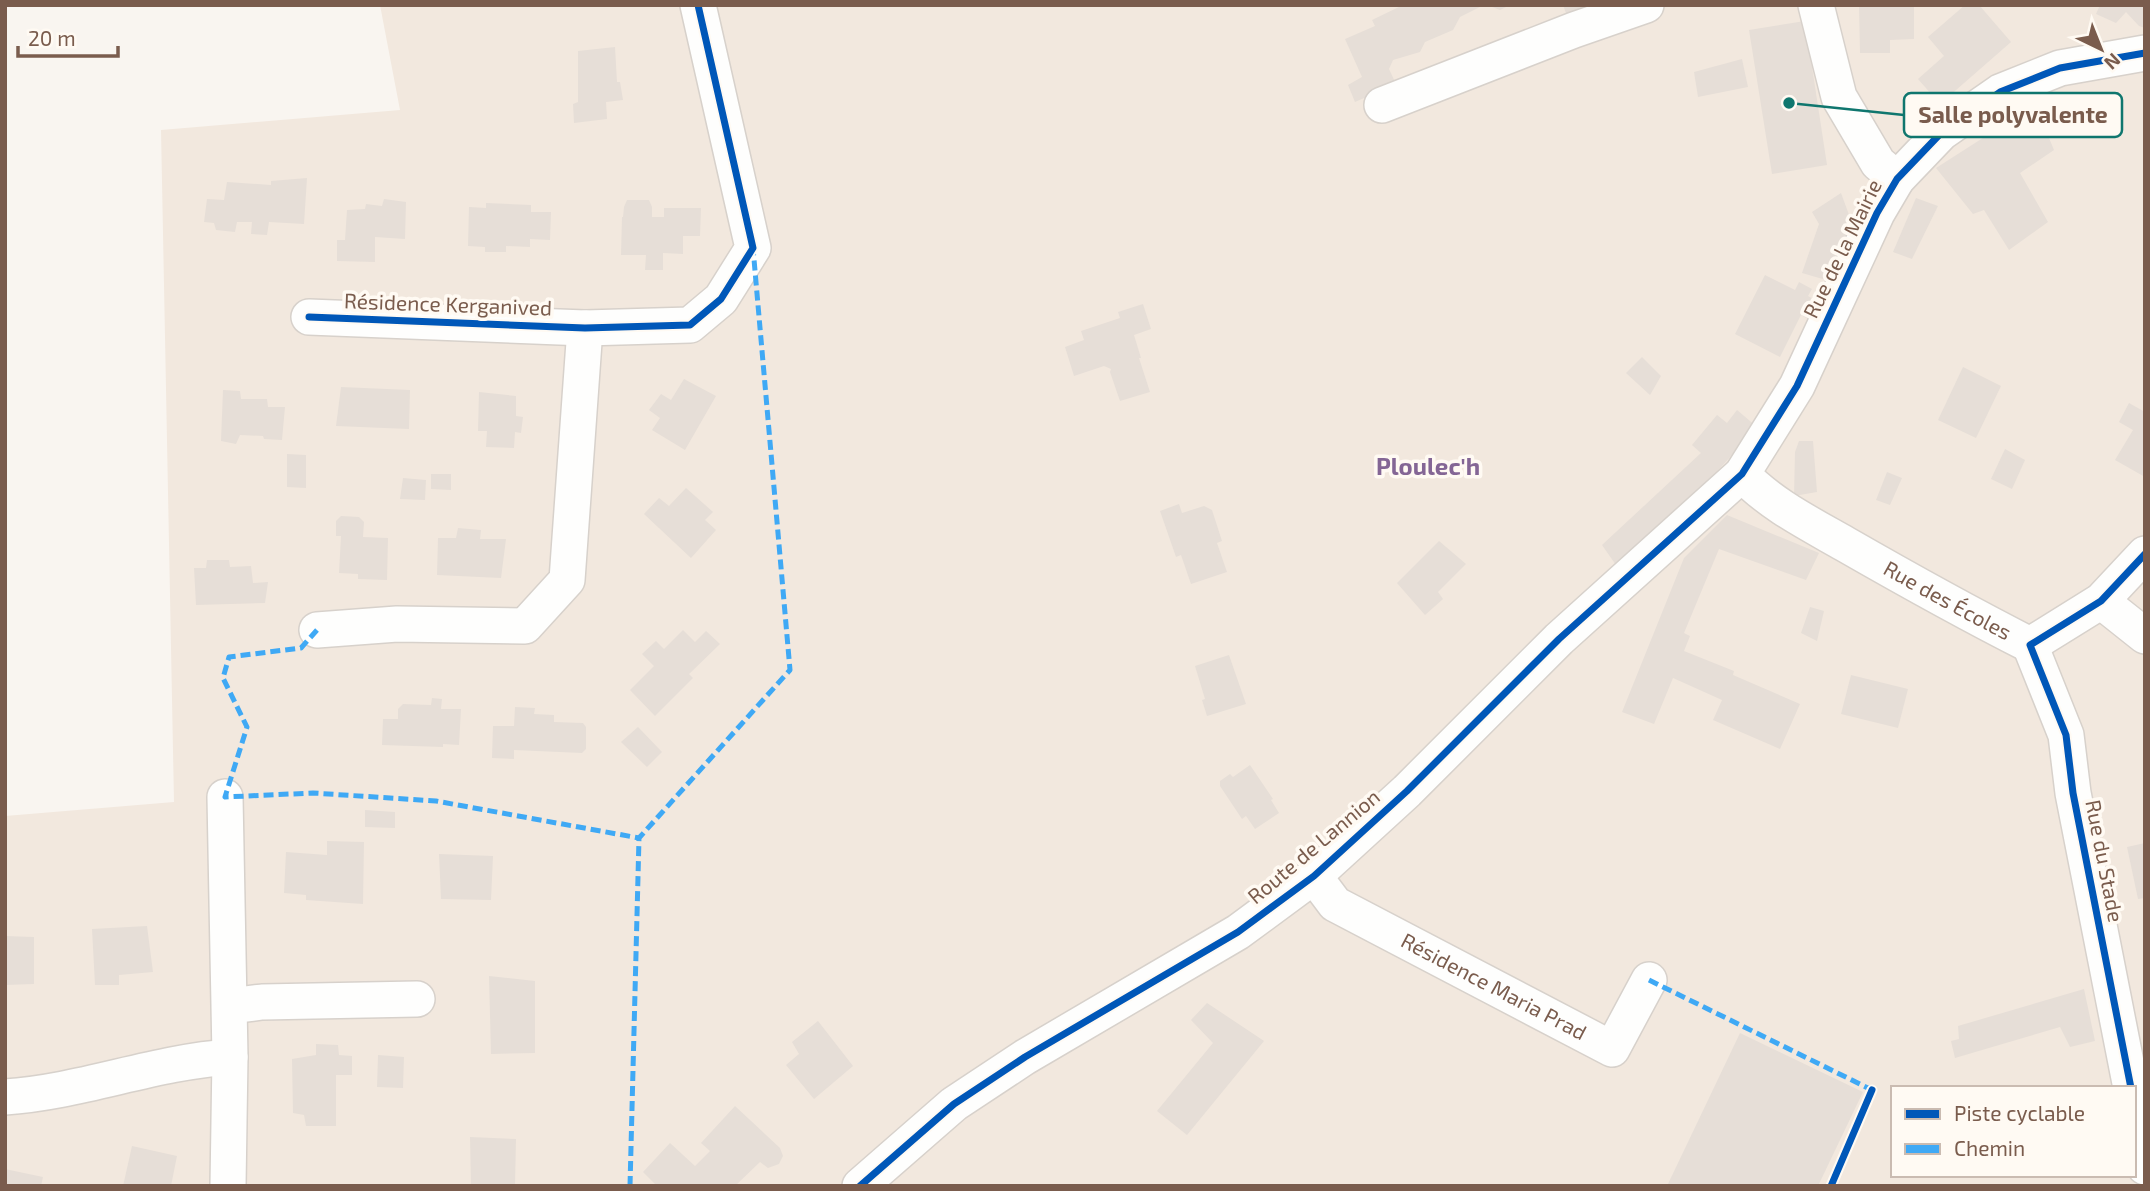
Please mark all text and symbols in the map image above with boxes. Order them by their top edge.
scale bar [18,14,117,58]
north arrow [2066,14,2136,84]
text: 20 m [28,25,76,50]
text: N [2100,49,2126,75]
callout: Salle polyvalente [1904,93,2122,137]
text: Salle polyvalente [1918,100,2108,128]
street label: Rue de la Mairie [1797,175,1886,322]
street label: Résidence Kerganived [344,287,553,320]
district label: Ploulec'h [1376,451,1480,480]
street label: Rue des Écoles [1880,555,2016,644]
street label: Route de Lannion [1242,783,1384,908]
street label: Rue du Stade [2081,797,2130,924]
street label: Résidence Maria Prad [1397,927,1591,1044]
legend [1891,1086,2136,1177]
text: Piste cyclable [1954,1100,2085,1125]
text: Chemin [1954,1135,2025,1160]

